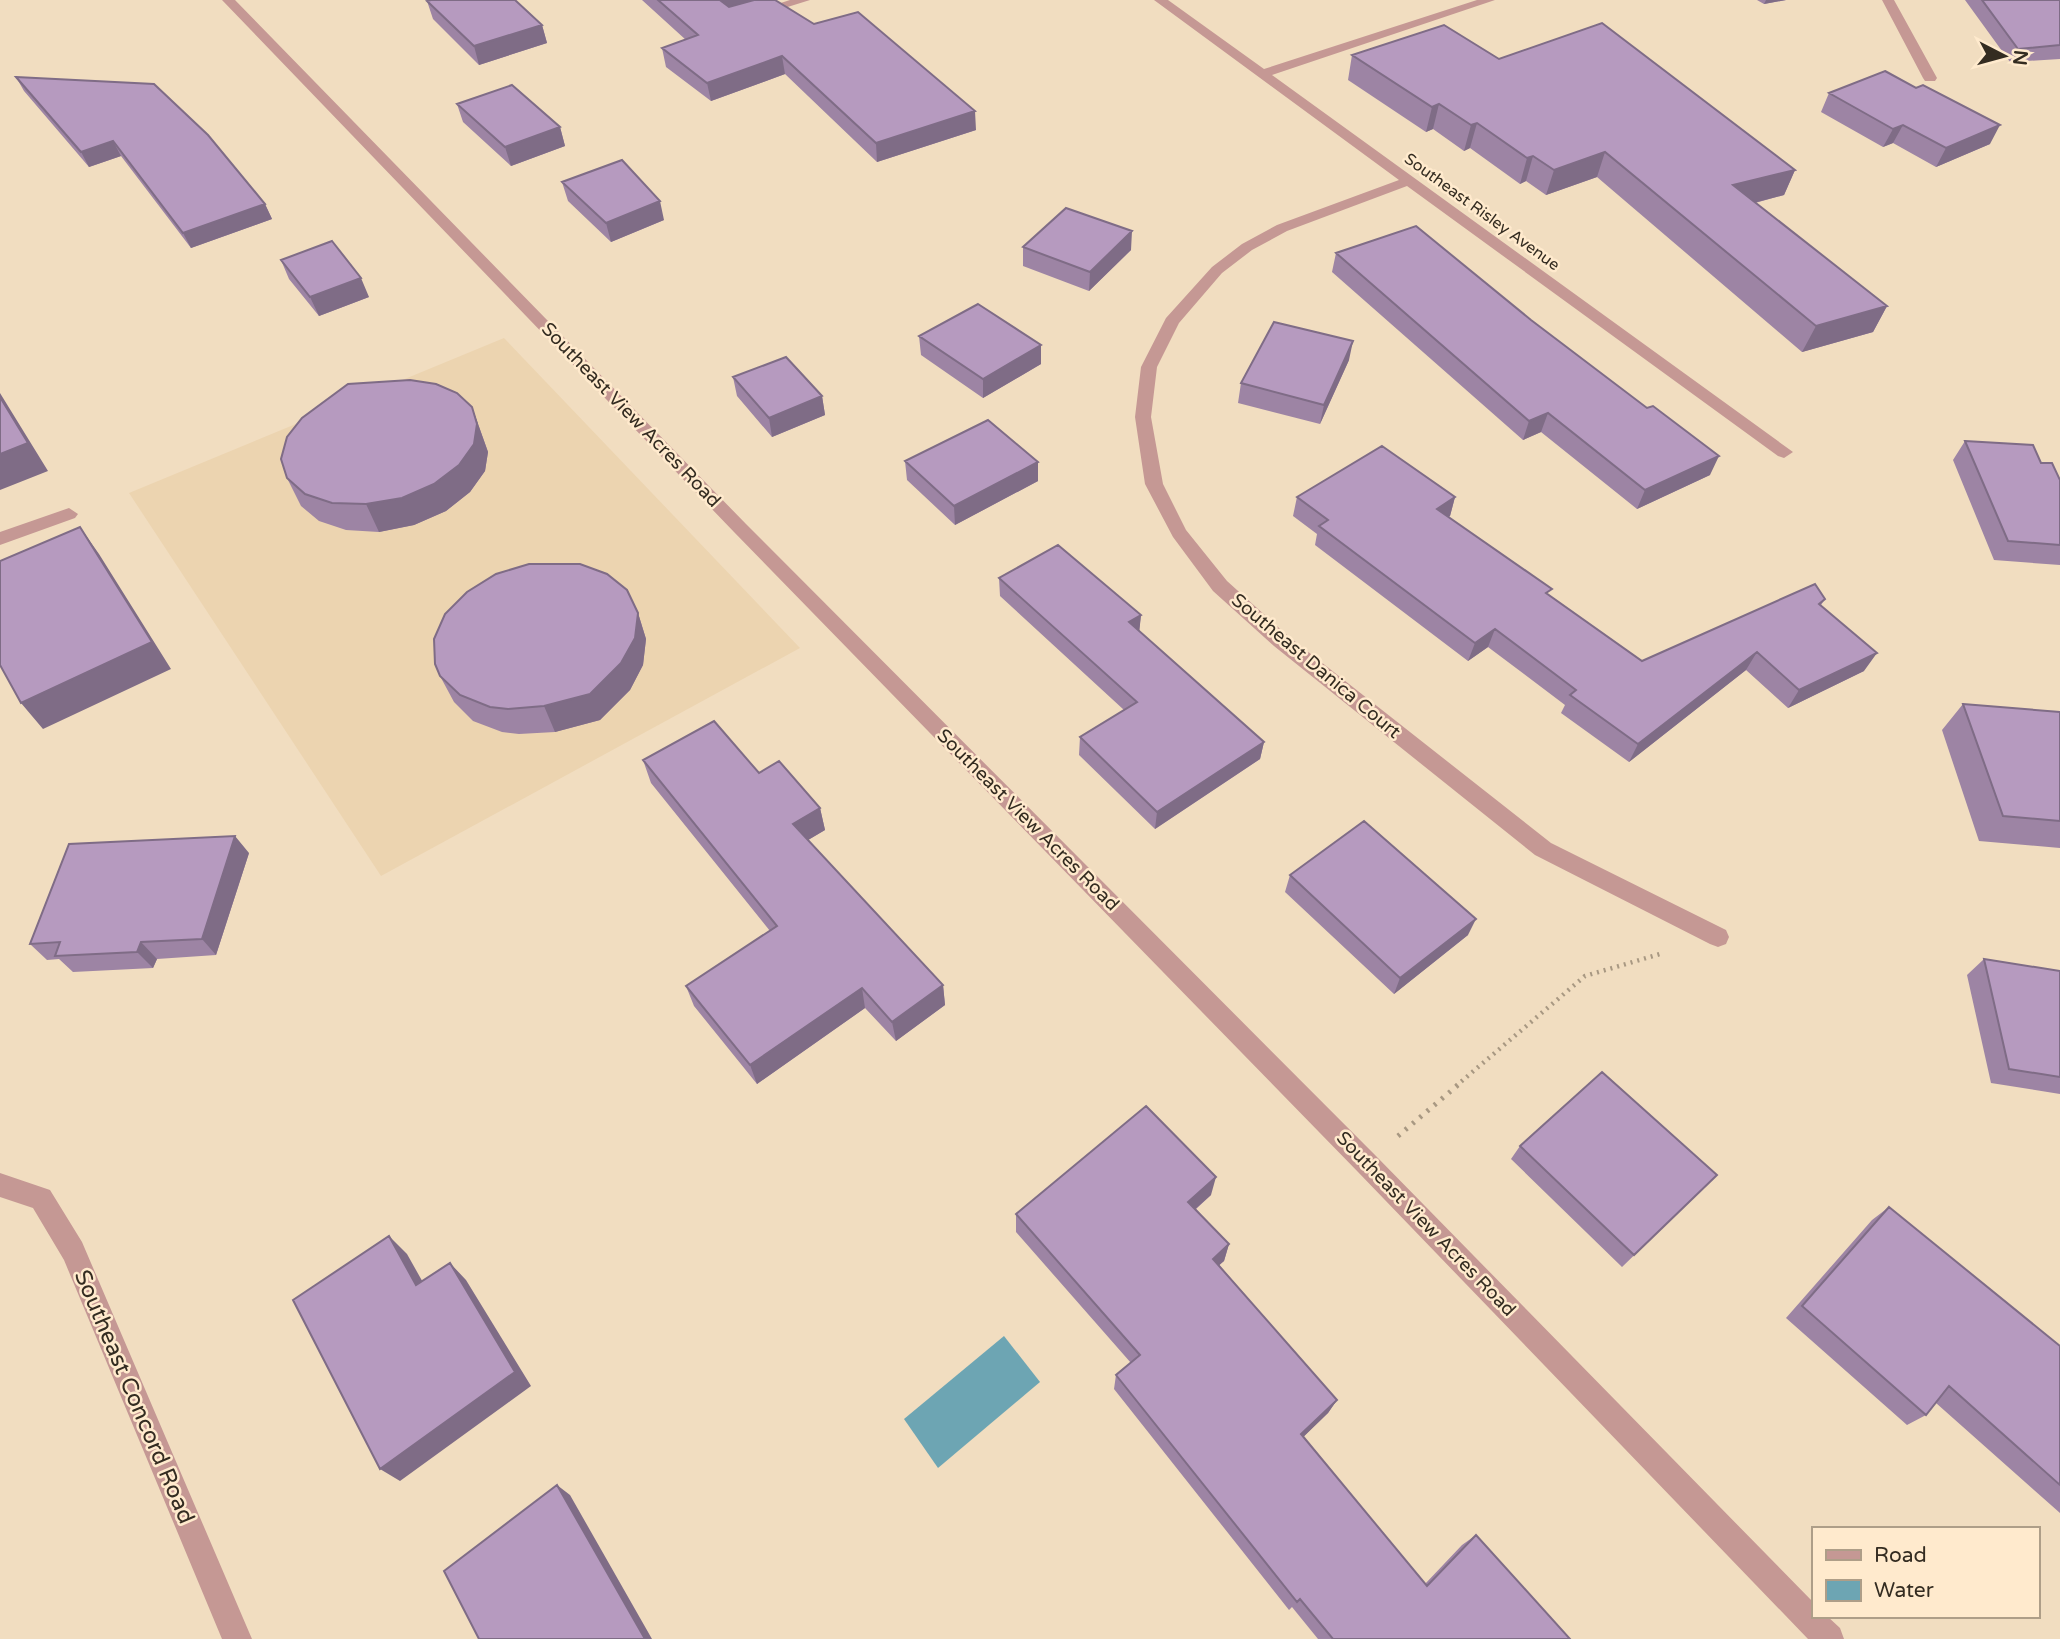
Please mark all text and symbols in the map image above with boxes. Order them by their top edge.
north arrow [1969,21,2039,91]
text: N [2008,49,2032,66]
street label: Southeast Risley Avenue [1400,149,1564,275]
street label: Southeast View Acres Road [537,318,725,512]
street label: Southeast Danica Court [1227,589,1405,743]
street label: Southeast View Acres Road [932,724,1124,916]
street label: Southeast View Acres Road [1332,1127,1520,1321]
street label: Southeast Concord Road [68,1266,200,1528]
legend [1812,1527,2039,1618]
text: Road [1874,1543,1927,1568]
text: Water [1874,1578,1934,1603]

